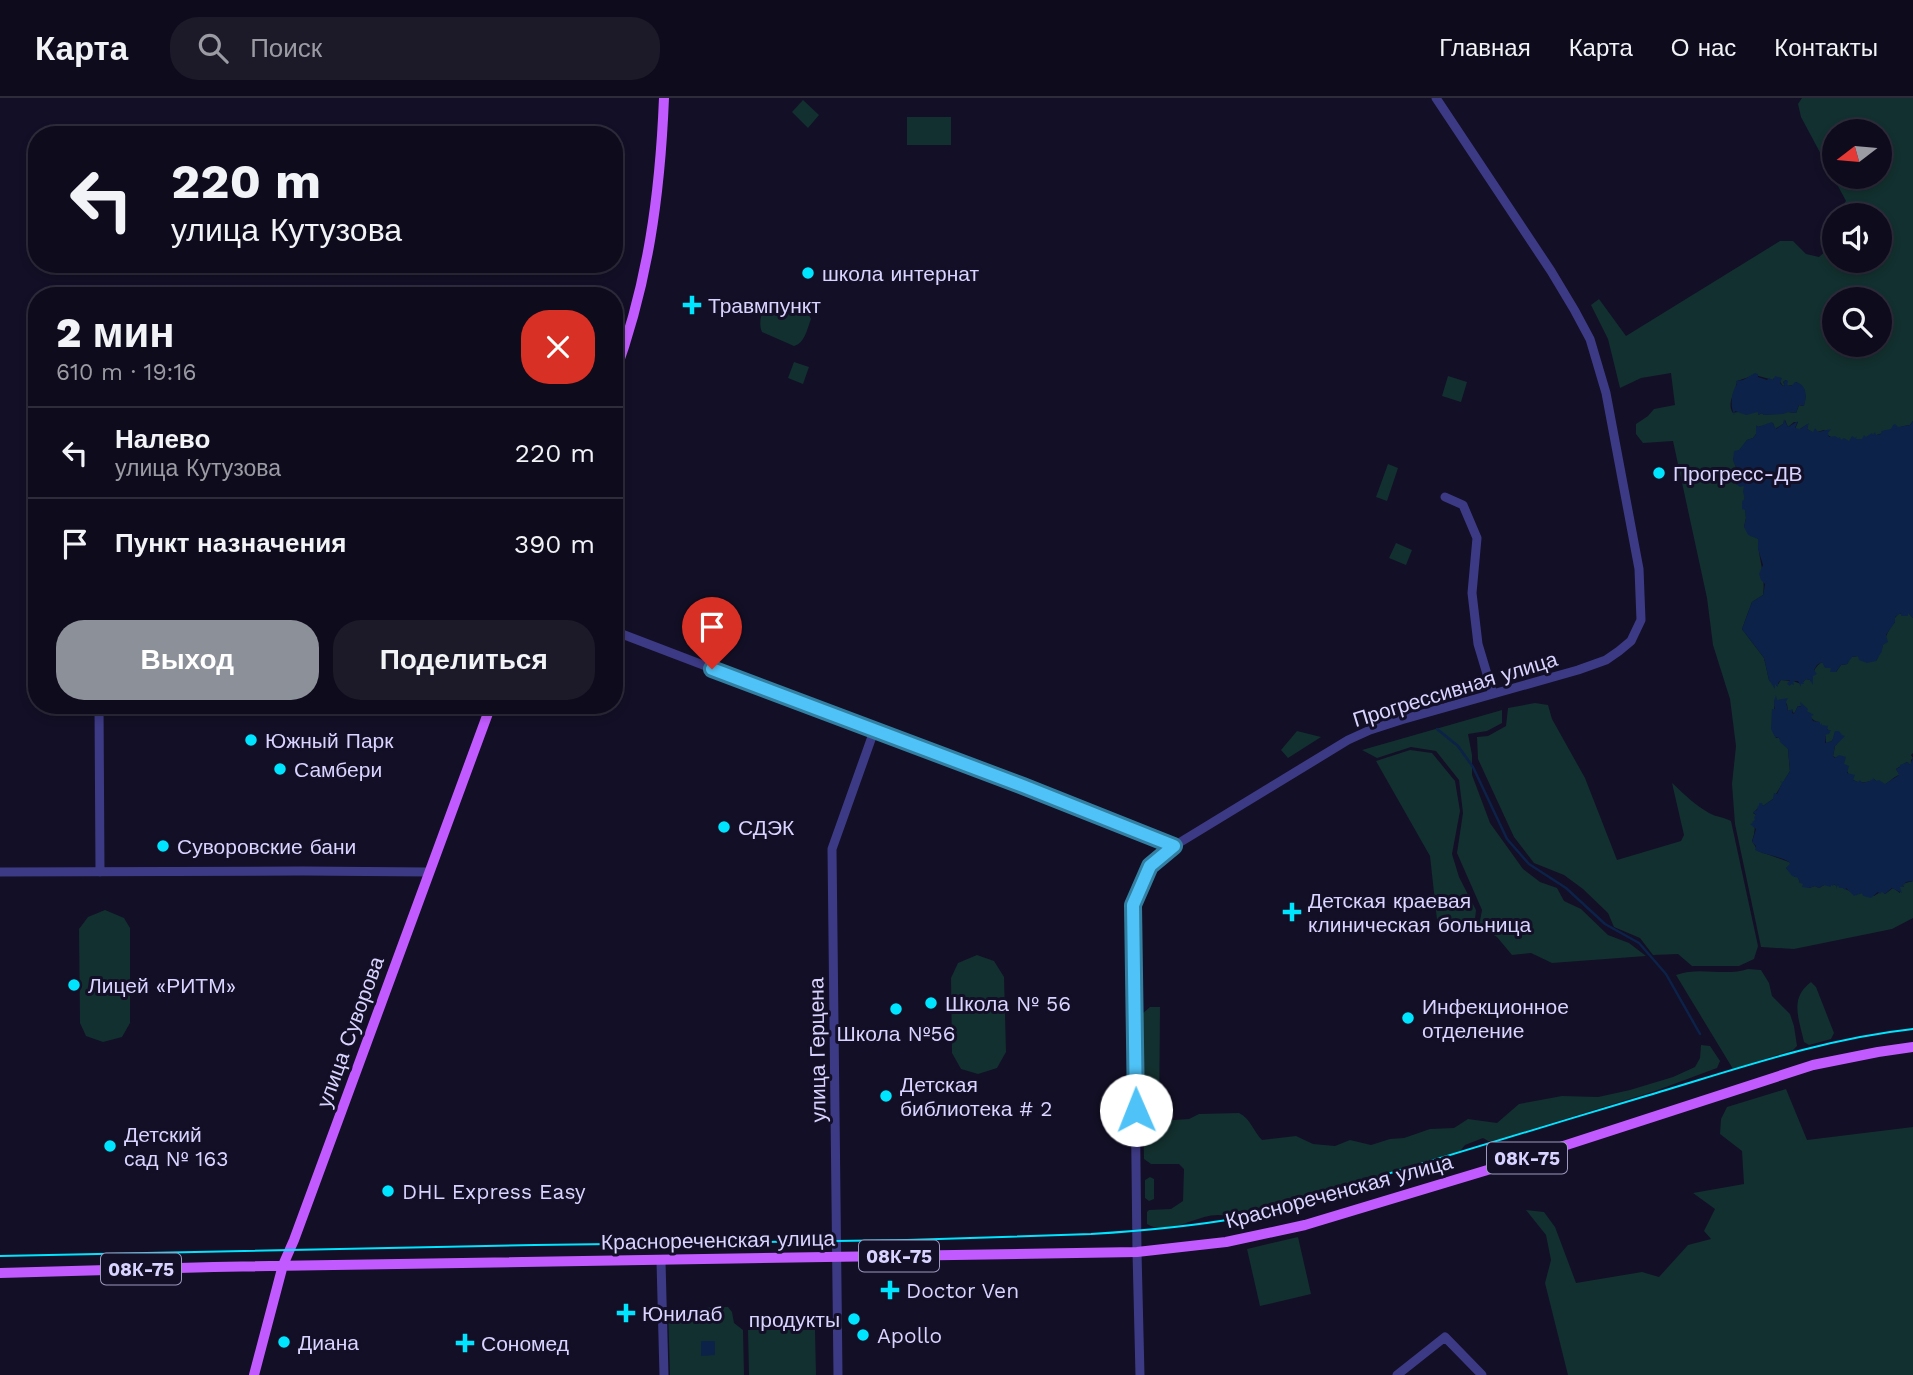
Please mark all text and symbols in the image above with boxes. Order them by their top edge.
search box [170,17,660,80]
text: Карта [35,29,128,68]
icon: search [194,29,232,67]
text: Поиск [250,33,322,63]
text: Главная [1439,34,1531,62]
text: Карта [1569,34,1633,62]
text: О нас [1671,34,1736,62]
text: Контакты [1774,34,1878,62]
north arrow [1822,119,1892,189]
map controls [1822,119,1892,357]
text: 220 m [171,152,321,210]
icon: left [56,154,147,245]
button: sound [1822,203,1892,273]
text: улица Кутузова [171,211,402,249]
place label: школа интернат [822,261,979,286]
marker: школа интернат [800,265,816,281]
button: search [1822,287,1892,357]
place label: Травмпункт [708,293,821,318]
marker: Травмпункт [682,295,702,315]
text: 2 мин [56,308,175,357]
button: close [521,310,595,384]
text: 610 m · 19:16 [56,359,196,386]
text: Налево [115,424,210,454]
icon: left [56,434,94,472]
text: 220 m [515,438,595,468]
text: улица Кутузова [115,455,281,482]
place label: Прогресс-ДВ [1673,461,1802,486]
marker: Прогресс-ДВ [1651,465,1667,481]
icon: arrive [56,525,94,563]
text: Пункт назначения [115,528,346,558]
text: 390 m [514,529,595,559]
pin [682,597,742,669]
icon: arrive [693,608,731,646]
button: Выход [56,620,319,700]
button: Поделиться [333,620,595,700]
street label: Прогрессивная улица [1350,646,1561,732]
place label: Южный Парк [265,728,394,753]
marker: Южный Парк [243,732,259,748]
place label: Самбери [294,757,382,782]
marker: Самбери [272,761,288,777]
place label: СДЭК [738,815,795,840]
marker: СДЭК [716,819,732,835]
place label: Суворовские бани [177,834,356,859]
marker: Суворовские бани [155,838,171,854]
place label: Детская краевая клиническая больница [1308,888,1532,937]
marker: Детская краевая клиническая больница [1282,902,1302,922]
street label: улица Суворова [311,953,389,1111]
place label: Лицей «РИТМ» [88,973,236,998]
marker: Лицей «РИТМ» [66,977,82,993]
street label: улица Герцена [803,977,831,1123]
place label: Школа № 56 [945,991,1071,1016]
place label: Инфекционное отделение [1422,994,1569,1043]
marker: Школа № 56 [923,995,939,1011]
marker: Школа №56 [888,1001,904,1017]
marker: Инфекционное отделение [1400,1010,1416,1026]
place label: Школа №56 [837,1021,955,1046]
place label: Детская библиотека # 2 [900,1072,1052,1121]
position arrow [1099,1073,1173,1147]
marker: Детская библиотека # 2 [878,1088,894,1104]
place label: Детский сад № 163 [124,1122,229,1171]
marker: Детский сад № 163 [102,1138,118,1154]
road number: 08К-75 [1487,1142,1567,1174]
street label: Краснореченская улица [1223,1149,1456,1233]
place label: DHL Express Easy [402,1179,586,1204]
marker: DHL Express Easy [380,1183,396,1199]
street label: Краснореченская улица [601,1225,836,1255]
road number: 08К-75 [859,1240,939,1272]
road number: 08К-75 [101,1254,181,1284]
place label: Doctor Ven [906,1278,1019,1303]
marker: Doctor Ven [880,1280,900,1300]
place label: Юнилаб [642,1301,723,1326]
marker: Юнилаб [616,1303,636,1323]
place label: продукты [749,1307,840,1332]
marker: продукты [846,1311,862,1327]
place label: Apollo [877,1323,942,1348]
marker: Apollo [855,1327,871,1343]
place label: Диана [298,1330,359,1355]
place label: Сономед [481,1331,569,1356]
marker: Сономед [455,1333,475,1353]
marker: Диана [276,1334,292,1350]

